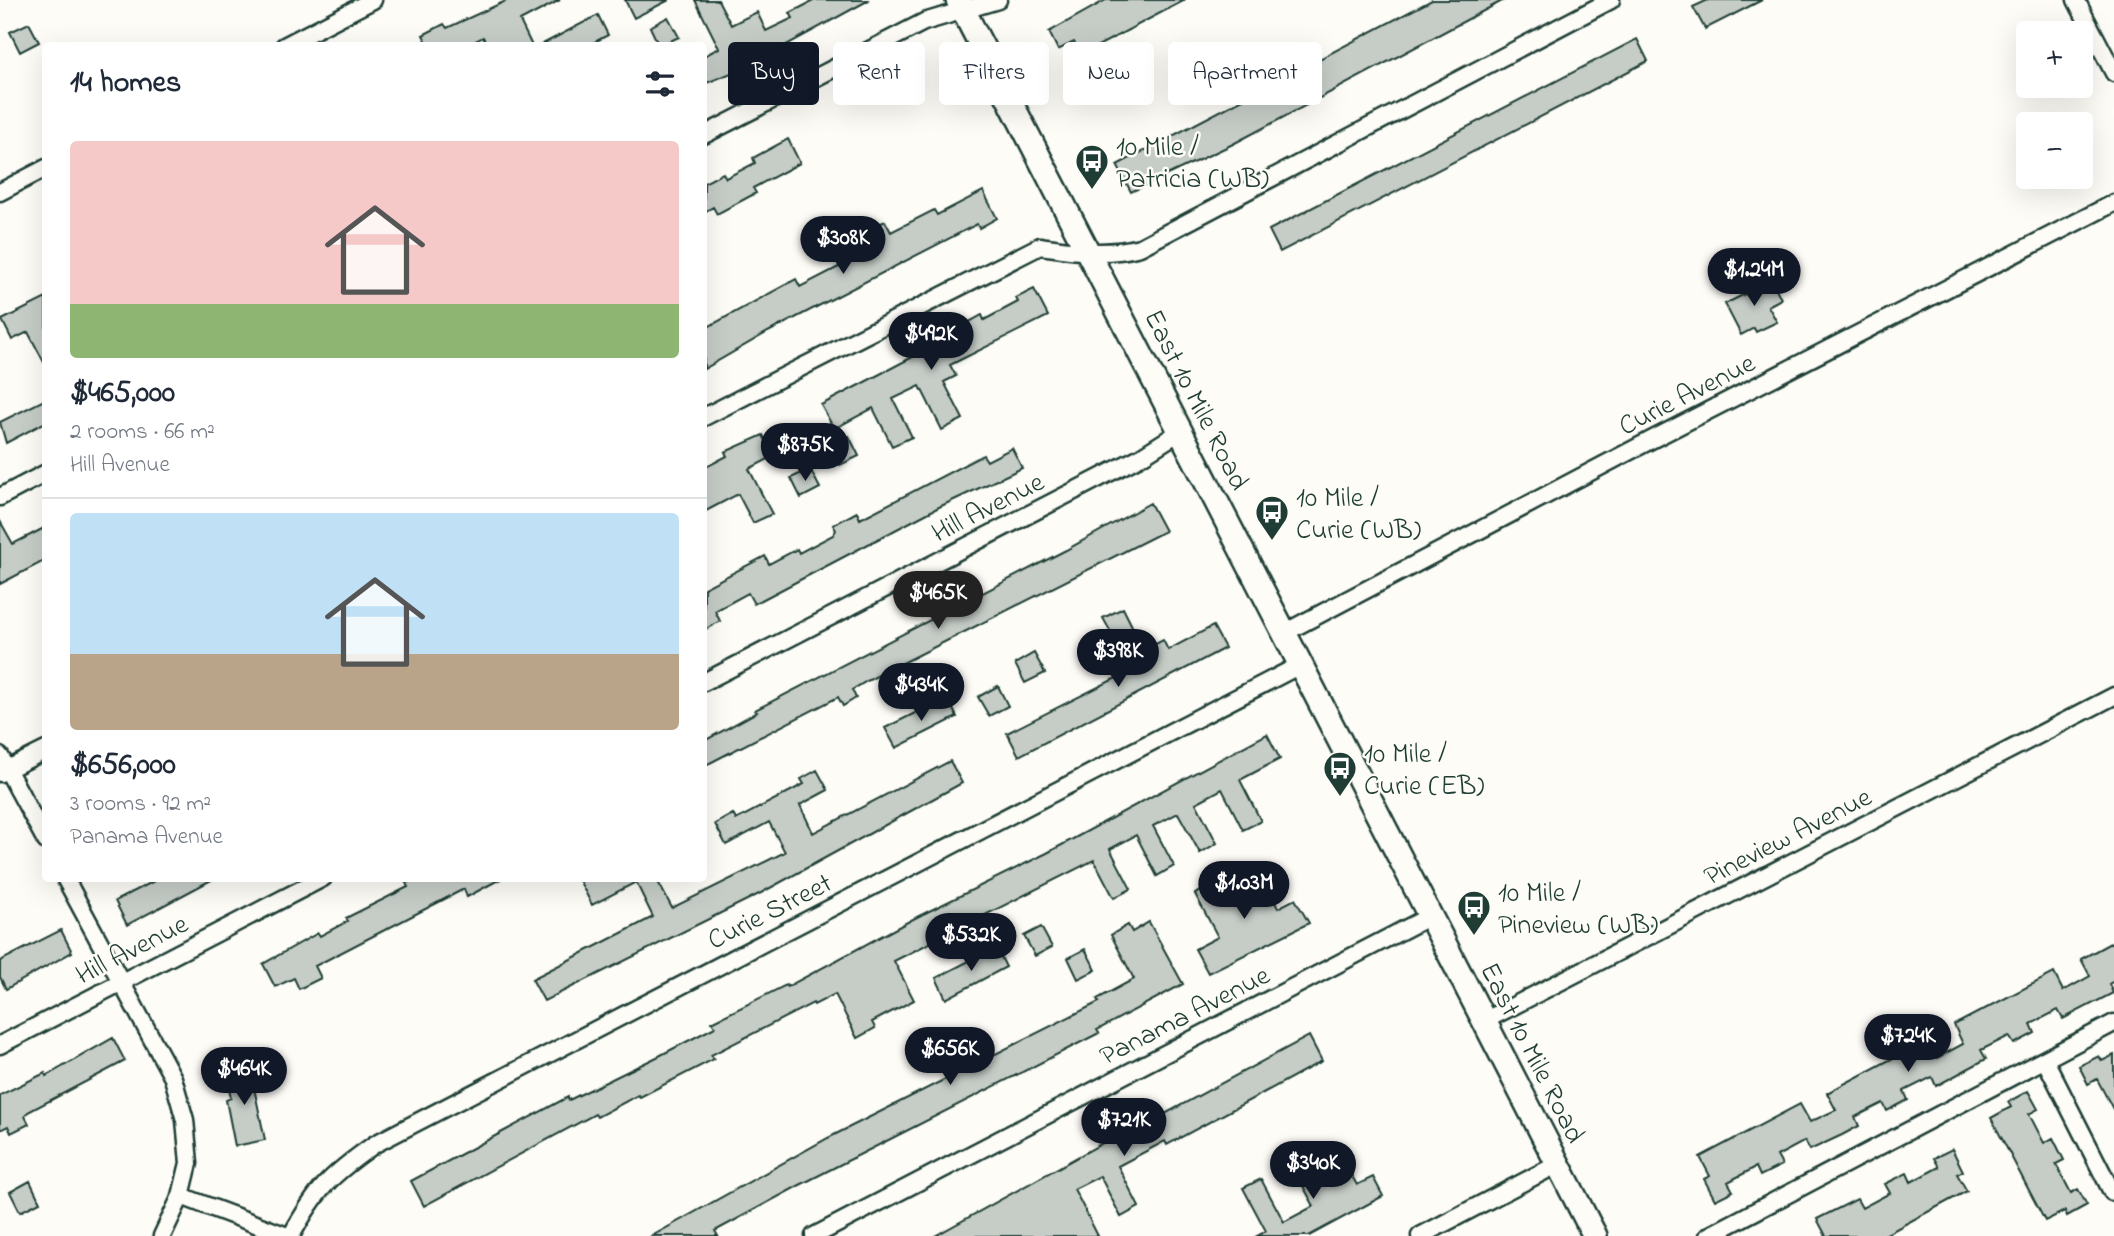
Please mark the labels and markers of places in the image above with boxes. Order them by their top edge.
place label: 10 Mile / Patricia (WB) [1116,128,1269,201]
bus stop icon: 10 Mile / Patricia (WB) [1073,142,1111,191]
pin: $308K [794,216,892,276]
pin: $1.24M [1697,248,1811,308]
pin: $492K [882,312,980,372]
pin: $875K [756,424,854,483]
place label: 10 Mile / Curie (WB) [1296,479,1421,552]
bus stop icon: 10 Mile / Curie (WB) [1253,493,1291,542]
pin: $465K [889,572,987,631]
pin: $398K [1069,630,1167,689]
pin: $434K [872,664,970,723]
place label: 10 Mile / Curie (EB) [1364,735,1484,808]
bus stop icon: 10 Mile / Curie (EB) [1321,749,1359,798]
pin: $1.03M [1187,862,1301,921]
place label: 10 Mile / Pineview (WB) [1498,874,1658,947]
bus stop icon: 10 Mile / Pineview (WB) [1455,888,1493,937]
pin: $532K [922,914,1020,973]
pin: $724K [1859,1014,1957,1074]
pin: $656K [901,1028,999,1087]
pin: $464K [195,1048,293,1107]
pin: $721K [1075,1098,1173,1158]
pin: $340K [1264,1142,1362,1201]

